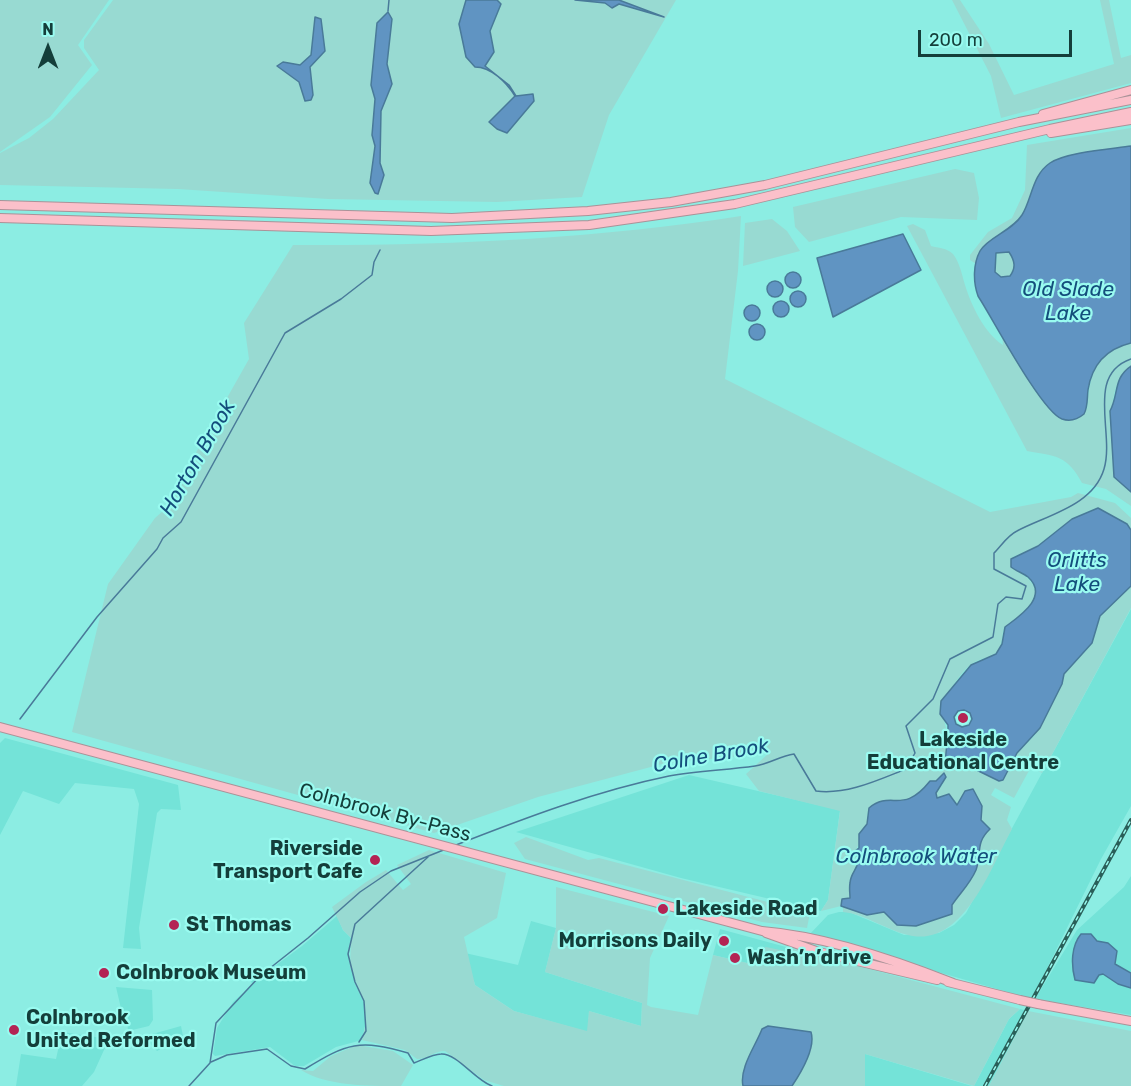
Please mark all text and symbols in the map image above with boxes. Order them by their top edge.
north arrow [18,18,78,78]
scale bar [921,18,1076,56]
text: N [42,20,54,39]
text: 200 m [929,29,983,51]
water label: Old Slade Lake [1022,277,1114,327]
water label: Horton Brook [155,395,241,521]
water label: Orlitts Lake [1047,548,1107,598]
marker: Lakeside Educational Centre [956,711,970,725]
place label: Lakeside Educational Centre [867,728,1059,775]
water label: Colne Brook [651,733,771,779]
street label: Colnbrook By-Pass [296,779,474,847]
place label: Riverside Transport Cafe [213,837,363,884]
water label: Colnbrook Water [835,844,997,870]
marker: Riverside Transport Cafe [368,853,382,867]
place label: Lakeside Road [675,897,818,921]
marker: Lakeside Road [656,902,670,916]
place label: St Thomas [186,913,292,937]
marker: St Thomas [167,918,181,932]
place label: Morrisons Daily [558,929,712,953]
marker: Morrisons Daily [717,934,731,948]
place label: Wash’n’drive [747,946,871,970]
marker: Wash’n’drive [728,951,742,965]
place label: Colnbrook Museum [116,961,306,985]
marker: Colnbrook Museum [97,966,111,980]
place label: Colnbrook United Reformed [26,1006,196,1053]
marker: Colnbrook United Reformed [7,1023,21,1037]

